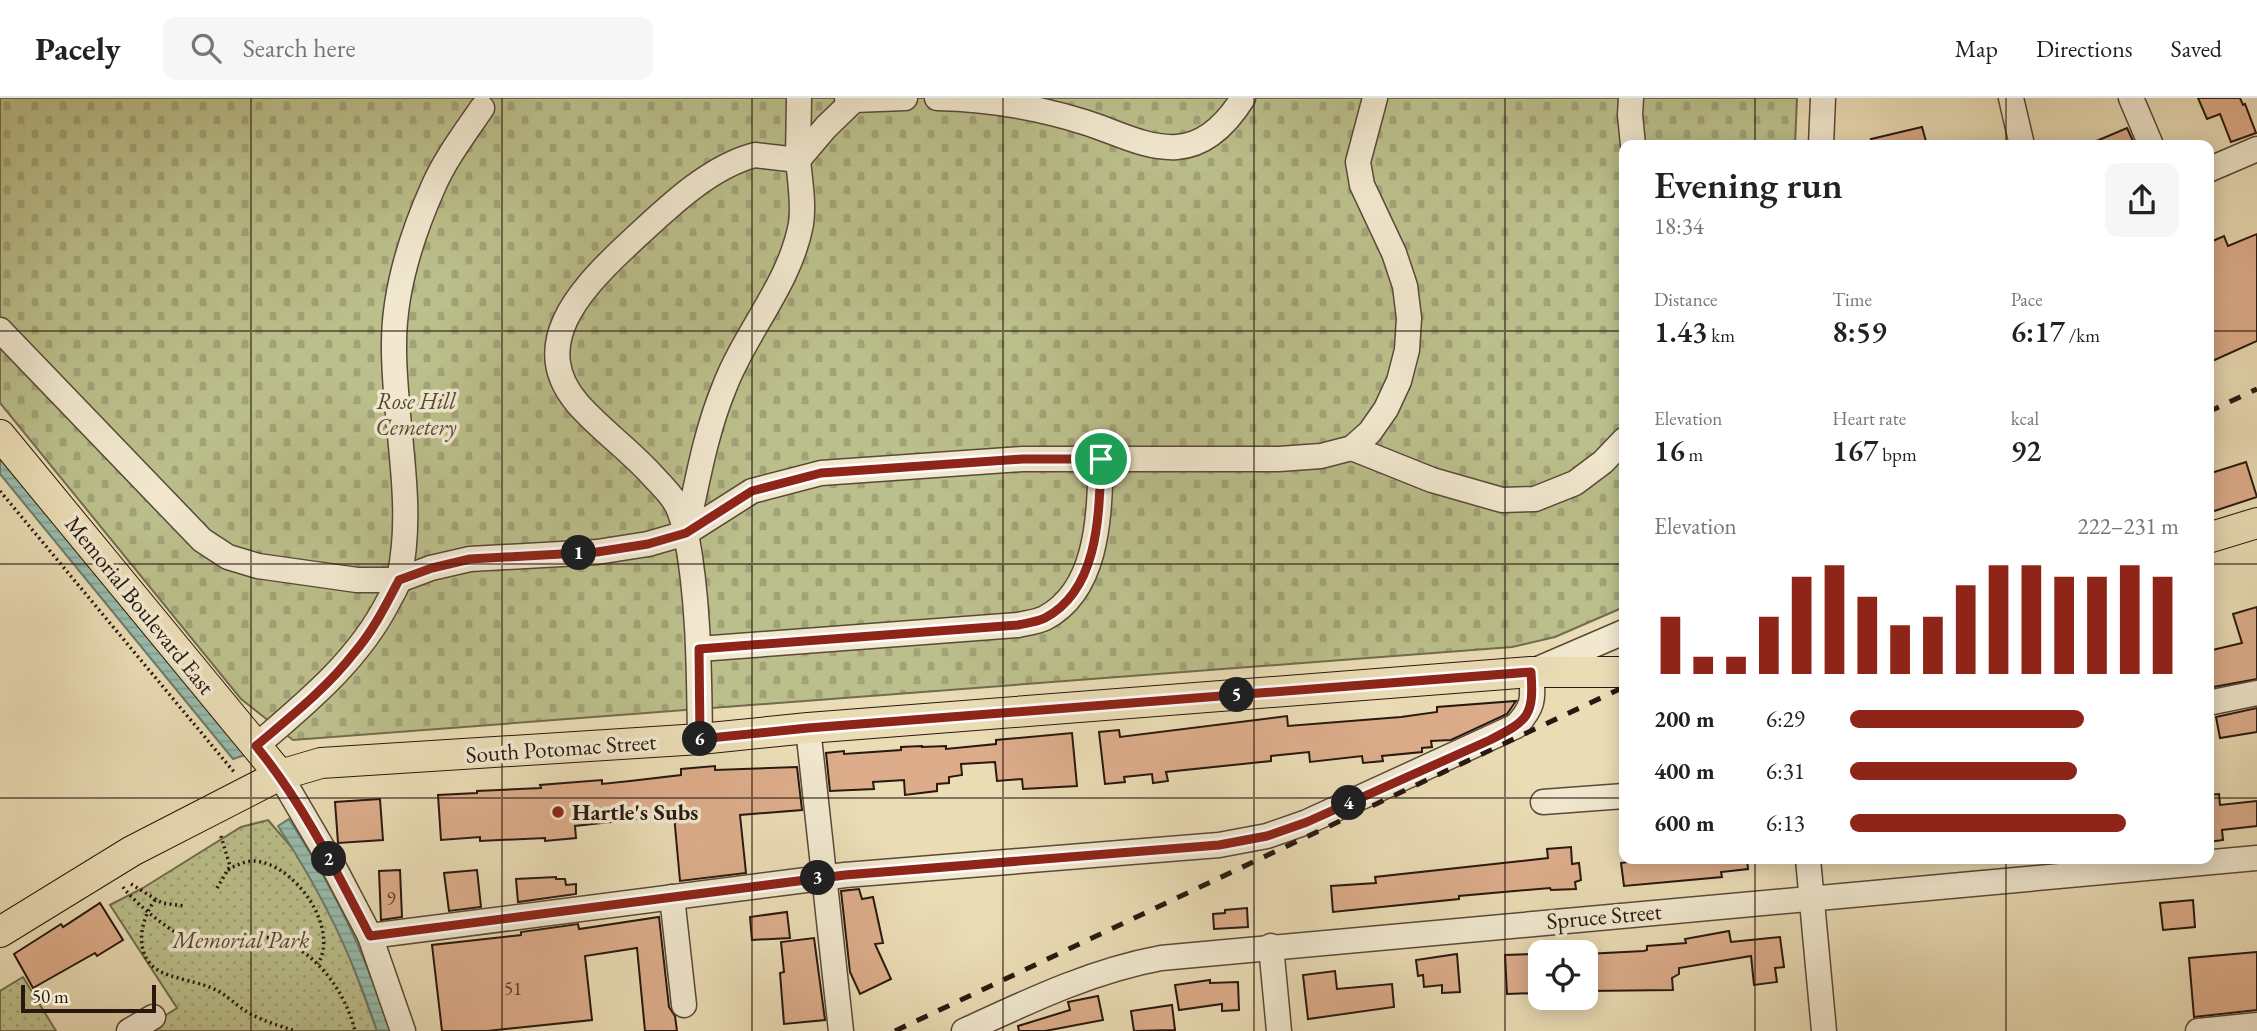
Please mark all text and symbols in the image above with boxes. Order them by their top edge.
search box [163,17,653,80]
text: Pacely [35,27,121,70]
icon: search [187,29,225,67]
text: Search here [243,31,356,65]
text: Map [1955,33,1998,64]
text: Directions [2036,33,2133,64]
text: Saved [2171,33,2222,64]
text: Evening run [1654,160,1843,209]
button: share [2105,163,2179,237]
text: 18:34 [1654,211,1704,241]
text: Distance [1654,287,1717,312]
text: Time [1832,287,1872,312]
text: Pace [2011,287,2043,312]
text: 1.43 [1654,312,1707,351]
text: 8:59 [1832,312,1887,351]
text: 6:17 [2011,312,2065,351]
text: km [1707,323,1735,348]
text: /km [2065,323,2100,348]
park label: Rose Hill Cemetery [376,386,457,442]
text: Elevation [1654,406,1722,431]
text: Heart rate [1832,406,1906,431]
text: kcal [2011,406,2039,431]
pin [1071,429,1131,489]
text: 16 [1654,431,1685,470]
text: 167 [1832,431,1879,470]
text: 92 [2011,431,2041,470]
icon: arrive [1082,440,1120,478]
text: m [1685,442,1703,467]
text: bpm [1879,442,1917,467]
street label: Memorial Boulevard East [59,509,222,701]
text: Elevation [1654,511,1737,541]
text: 222–231 m [2078,511,2179,541]
pin: 1 [562,536,596,570]
text: 1 [573,540,584,565]
pin: 5 [1220,678,1254,712]
text: 5 [1231,682,1242,707]
text: 200 m [1654,704,1715,734]
text: 6:29 [1766,704,1805,734]
pin: 6 [682,722,718,756]
street label: South Potomac Street [465,726,658,770]
text: 6 [694,726,705,751]
text: 400 m [1654,756,1715,786]
text: 6:31 [1766,756,1805,786]
pin: 4 [1332,786,1366,820]
text: 4 [1343,790,1354,815]
place label: Hartle's Subs [572,797,698,827]
marker: Hartle's Subs [550,804,566,820]
text: 600 m [1654,808,1715,838]
text: 6:13 [1766,808,1805,838]
pin: 2 [312,842,346,876]
text: 2 [323,846,334,871]
pin: 3 [800,860,836,896]
text: 3 [812,865,823,890]
house number: 9 [386,886,396,911]
street label: Spruce Street [1545,896,1664,936]
park label: Memorial Park [170,925,310,955]
map controls [1528,940,1598,1010]
button: locate [1528,940,1598,1010]
house number: 51 [504,976,522,1001]
scale bar [21,982,156,1014]
text: 50 m [32,984,69,1009]

